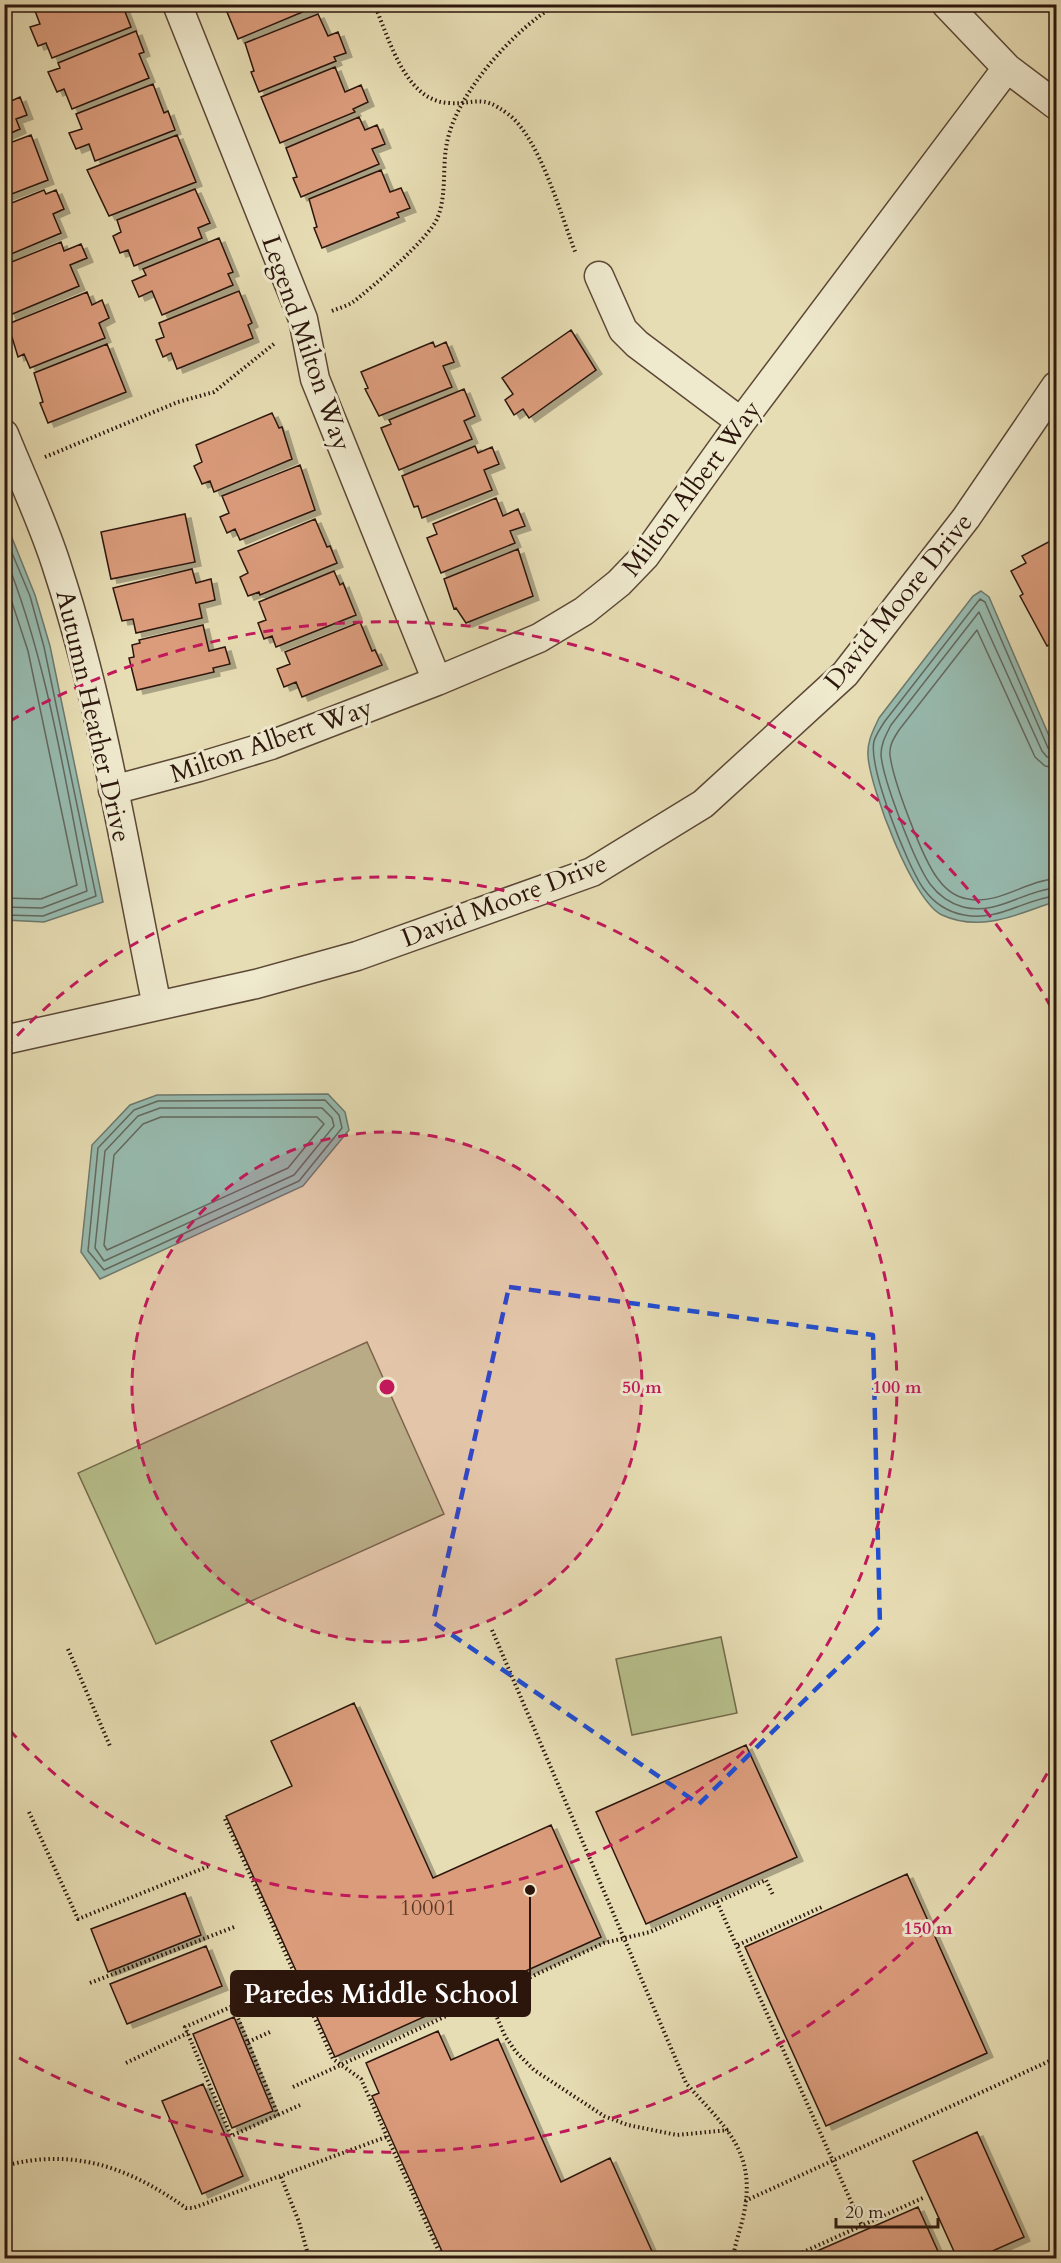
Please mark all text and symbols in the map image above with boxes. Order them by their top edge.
street label: Legend Milton Way [253,231,360,456]
street label: Milton Albert Way [614,393,769,583]
street label: David Moore Drive [816,506,980,697]
street label: Autumn Heather Drive [48,587,140,845]
street label: Milton Albert Way [165,689,377,791]
street label: David Moore Drive [396,845,612,956]
text: 50 m [622,1375,662,1400]
text: 100 m [872,1375,922,1400]
centre of rings [377,1377,397,1397]
house number: 10001 [400,1893,456,1923]
text: 150 m [903,1916,953,1941]
callout: Paredes Middle School [231,1971,530,2016]
text: Paredes Middle School [244,1976,519,2013]
scale bar [836,2191,938,2229]
text: 20 m [845,2200,884,2225]

